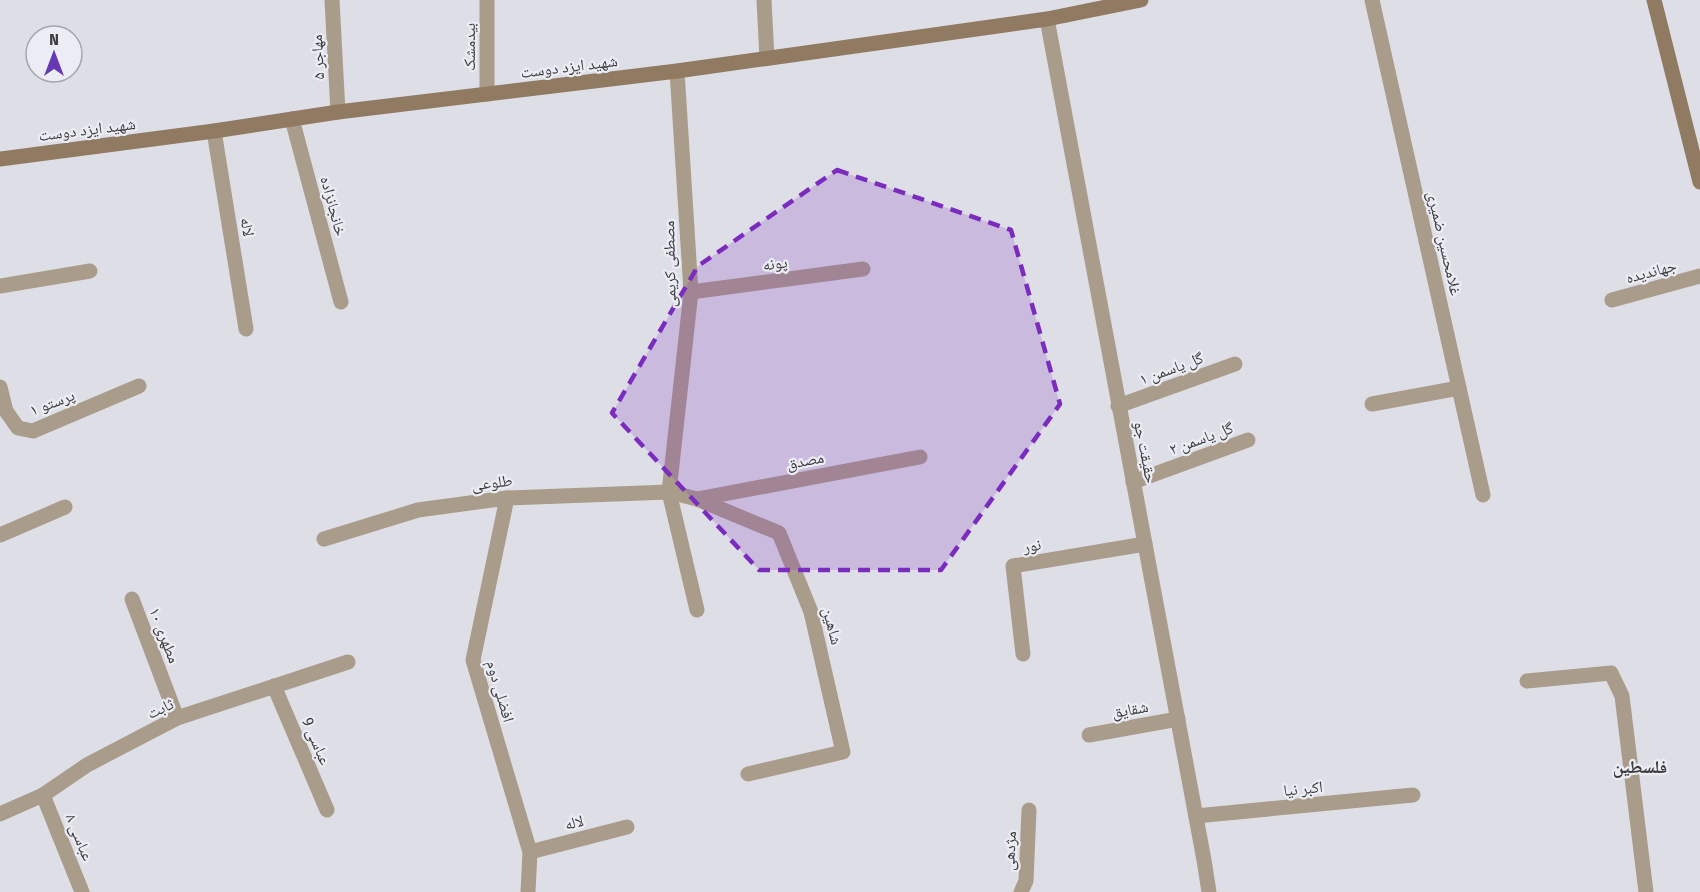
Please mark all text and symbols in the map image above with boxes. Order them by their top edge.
street label: بیدمشک [460,23,479,71]
north arrow [24,24,84,84]
text: N [49,30,59,49]
street label: مهاجر ۵ [307,34,328,80]
street label: شهید ایزد دوست [519,51,619,82]
street label: شهید ایزد دوست [37,114,137,145]
street label: خانجانزاده [316,174,351,238]
street label: غلامحسین ضمیری [1422,189,1466,297]
street label: لاله [237,216,258,238]
street label: مصطفی کریمی [659,220,681,308]
street label: پونه [762,253,789,275]
street label: جهاندیده [1624,256,1679,287]
street label: گل یاسمن ۱ [1137,348,1206,390]
street label: پرستو ۱ [27,385,78,420]
street label: گل یاسمن ۲ [1167,418,1236,460]
street label: حقیقت جو [1130,419,1161,485]
street label: مصدق [785,448,826,474]
street label: طلوعی [471,471,514,495]
street label: نور [1021,535,1043,557]
street label: مطهری ۱۰ [144,605,184,666]
street label: شاهین [818,605,846,647]
street label: افضلی دوم [482,658,518,725]
street label: ثابت [144,694,177,723]
street label: شقایق [1110,697,1150,723]
street label: عباسی 9 [297,715,335,768]
district label: فلسطین [1613,756,1667,778]
street label: اکبر نیا [1282,777,1324,800]
street label: عباسی ۸ [61,811,98,864]
street label: لاله [563,811,586,834]
street label: مژدهی [999,831,1021,871]

